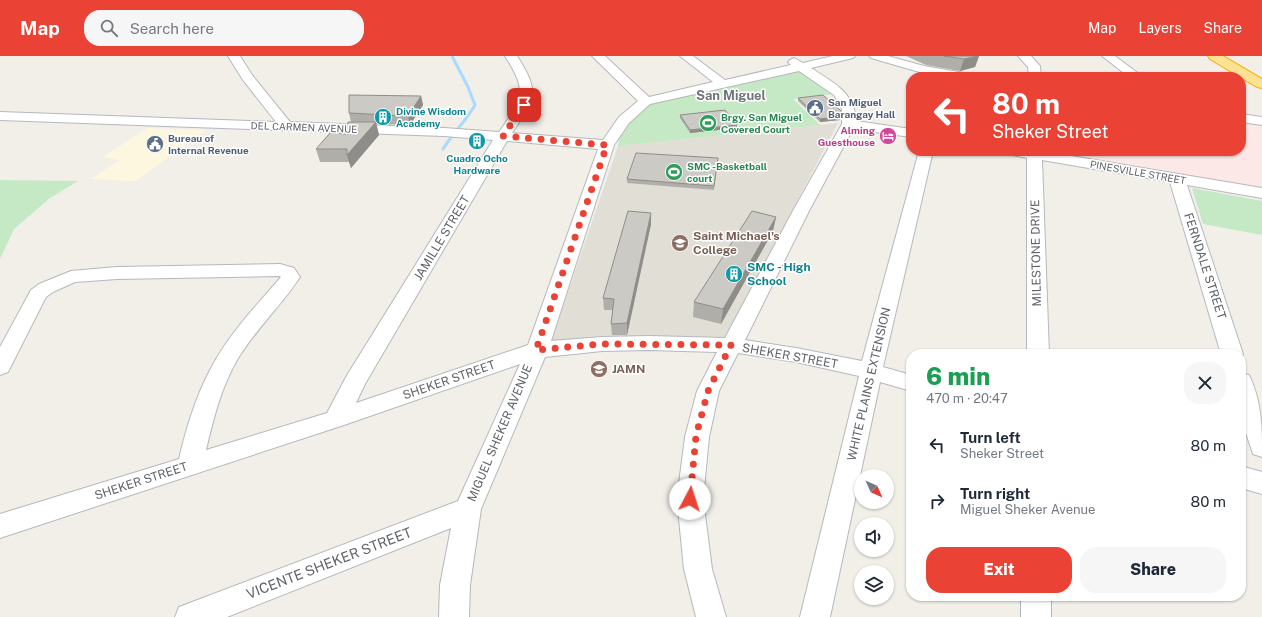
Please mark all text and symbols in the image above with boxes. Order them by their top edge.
search box [84,10,364,46]
text: Map [20,17,60,39]
icon: search [98,17,120,39]
text: Search here [130,20,214,37]
text: Map [1088,20,1116,36]
text: Layers [1138,20,1182,36]
text: Share [1204,20,1242,36]
text: 80 m [992,87,1060,120]
pin [507,88,541,122]
district label: San Miguel [696,88,766,103]
icon: left [926,88,978,140]
icon: arrive [513,94,535,116]
place label: San Miguel Barangay Hall [828,96,895,120]
public building icon: San Miguel Barangay Hall [805,98,825,118]
place label: Divine Wisdom Academy [396,105,466,129]
building icon: Divine Wisdom Academy [373,107,393,127]
place label: Brgy. San Miguel Covered Court [721,111,802,135]
sports icon: Brgy. San Miguel Covered Court [698,113,718,133]
street label: DEL CARMEN AVENUE [250,119,358,135]
text: Sheker Street [992,121,1109,142]
place label: Alming Guesthouse [818,124,876,148]
hotel icon: Alming Guesthouse [878,126,898,146]
building icon: Cuadro Ocho Hardware [467,131,487,151]
place label: Bureau of Internal Revenue [168,132,249,156]
public building icon: Bureau of Internal Revenue [145,134,165,154]
place label: Cuadro Ocho Hardware [446,152,508,176]
street label: PINESVILLE STREET [1089,158,1187,186]
place label: SMC -Basketball court [687,160,767,184]
sports icon: SMC -Basketball court [664,162,684,182]
street label: JAMILLE STREET [411,193,473,283]
street label: MILESTONE DRIVE [1028,199,1044,307]
street label: FERNDALE STREET [1181,211,1229,321]
place label: Saint Michael's College [693,229,780,257]
school or university icon: Saint Michael's College [670,233,690,253]
place label: SMC - High School [747,260,811,288]
building icon: SMC - High School [724,264,744,284]
street label: WHITE PLAINS EXTENSION [845,306,893,462]
street label: SHEKER STREET [741,341,839,371]
street label: SHEKER STREET [401,358,497,402]
school or university icon: JAMN [589,359,609,379]
street label: MIGUEL SHEKER AVENUE [465,362,535,504]
place label: JAMN [612,362,645,376]
text: 6 min [926,362,990,390]
button: close [1184,362,1226,404]
text: 470 m · 20:47 [926,391,1008,406]
text: Turn left [960,429,1021,446]
icon: left [926,434,948,456]
text: 80 m [1191,437,1226,454]
text: Sheker Street [960,446,1044,461]
street label: SHEKER STREET [93,459,189,503]
north arrow [854,469,894,509]
map controls [854,469,894,605]
position arrow [669,478,711,520]
text: Turn right [960,485,1030,502]
icon: right [926,490,948,512]
text: 80 m [1191,493,1226,510]
text: Miguel Sheker Avenue [960,502,1095,517]
button: sound [854,517,894,557]
street label: VICENTE SHEKER STREET [244,524,414,602]
button: Exit [926,547,1072,593]
button: Share [1080,547,1226,593]
button: layers [854,565,894,605]

